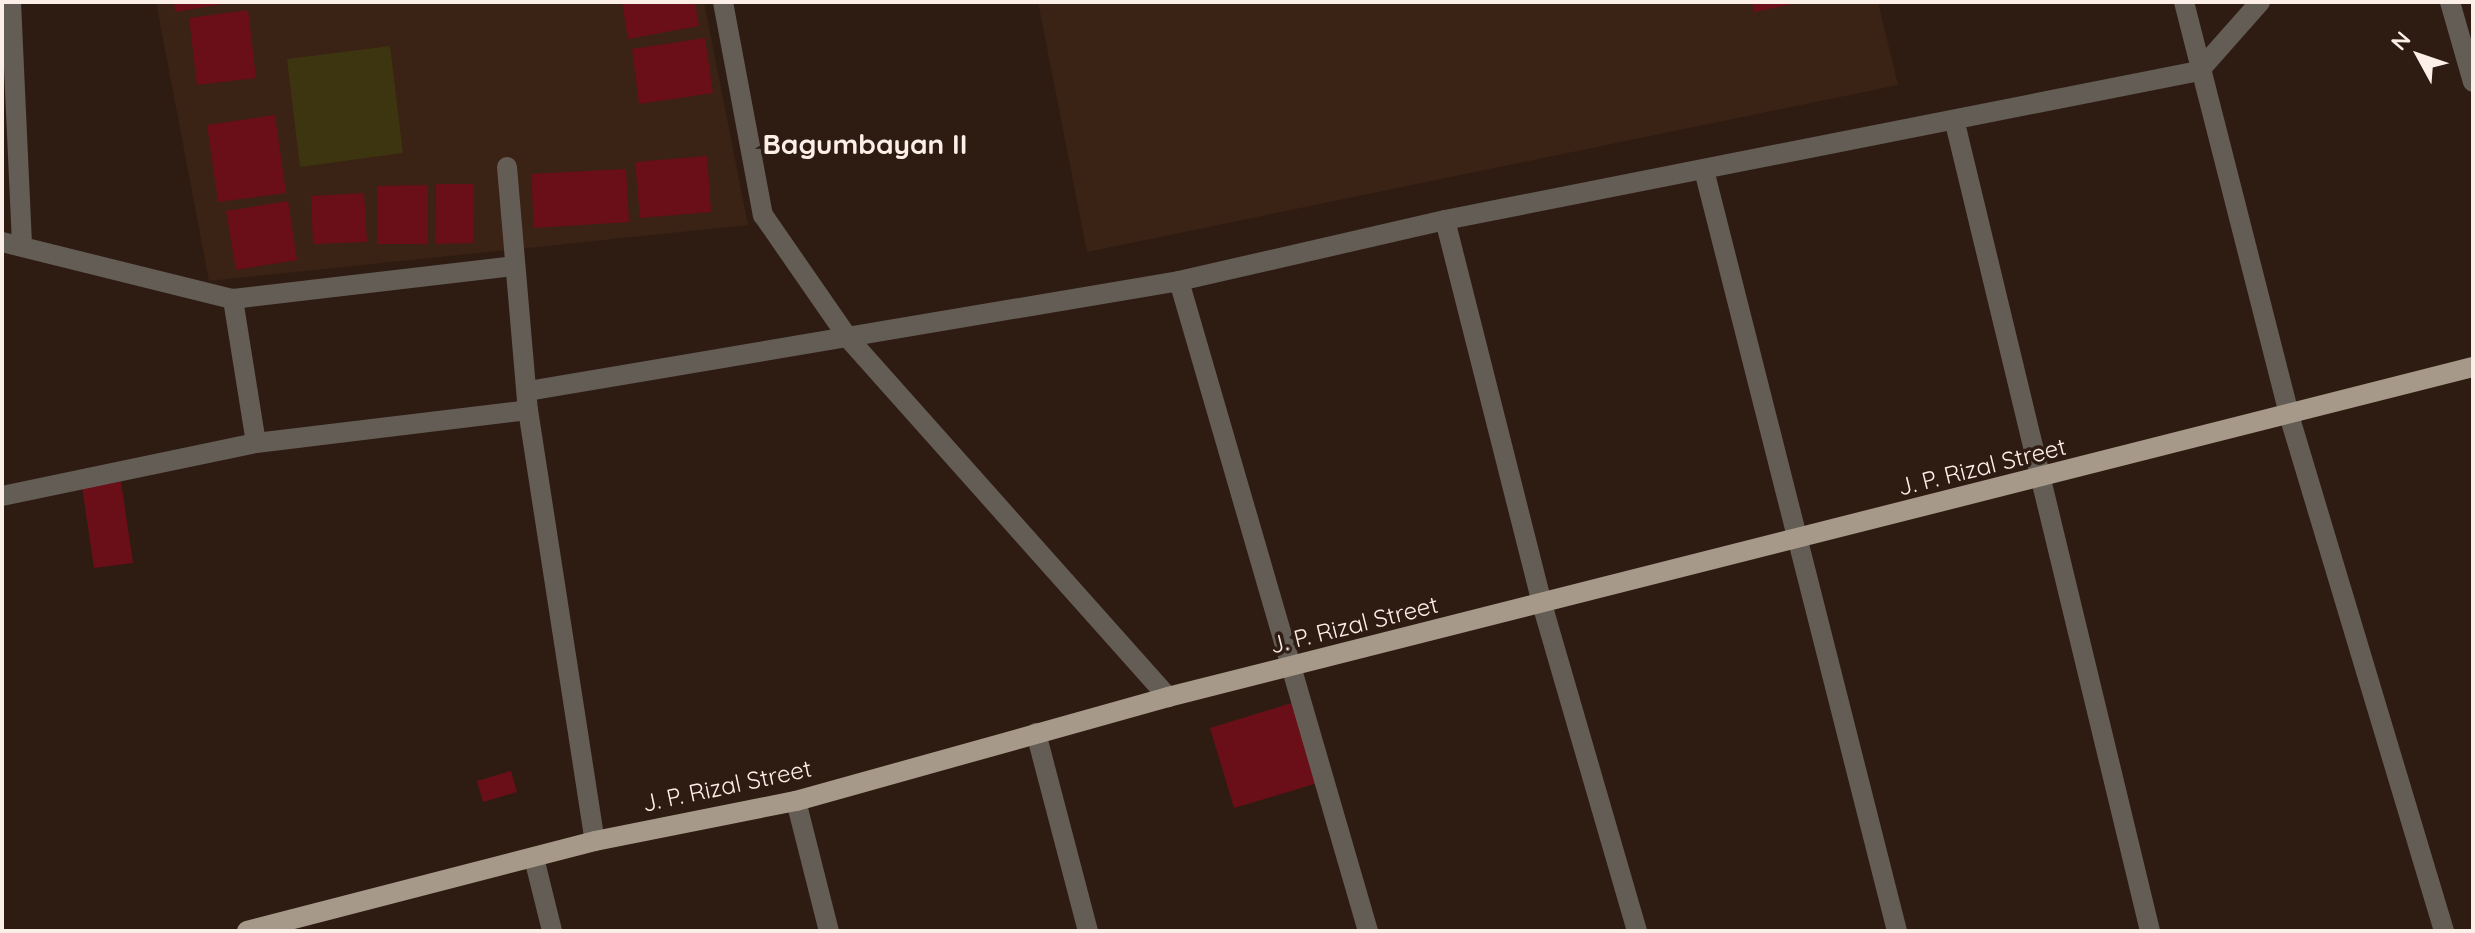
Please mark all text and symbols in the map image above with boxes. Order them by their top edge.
north arrow [2379,16,2459,96]
text: N [2385,25,2417,56]
district label: Bagumbayan II [763,127,967,161]
street label: J. P. Rizal Street [1895,432,2069,502]
street label: J. P. Rizal Street [1267,590,1441,660]
street label: J. P. Rizal Street [640,754,814,818]

